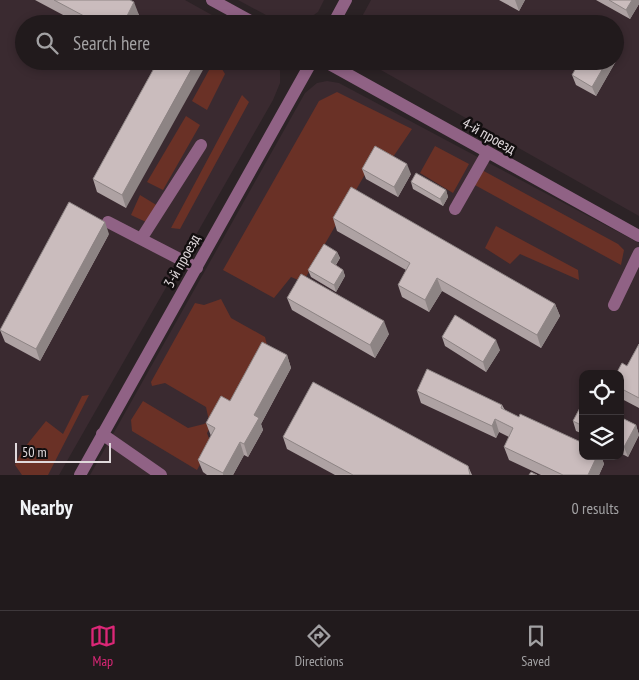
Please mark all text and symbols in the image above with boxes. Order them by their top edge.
search box [15,15,624,70]
icon: search [33,29,61,57]
text: Search here [73,31,150,55]
street label: 4-й проезд [459,113,520,158]
street label: 3-й проезд [159,230,204,291]
map controls [579,370,624,460]
button: locate [579,370,624,415]
button: layers [579,415,624,460]
scale bar [15,440,111,463]
text: 50 m [22,443,47,461]
text: Nearby [20,494,73,521]
text: 0 results [572,498,619,518]
tab: Map [89,622,117,670]
tab: Directions [295,622,343,670]
tab: Saved [521,622,550,670]

